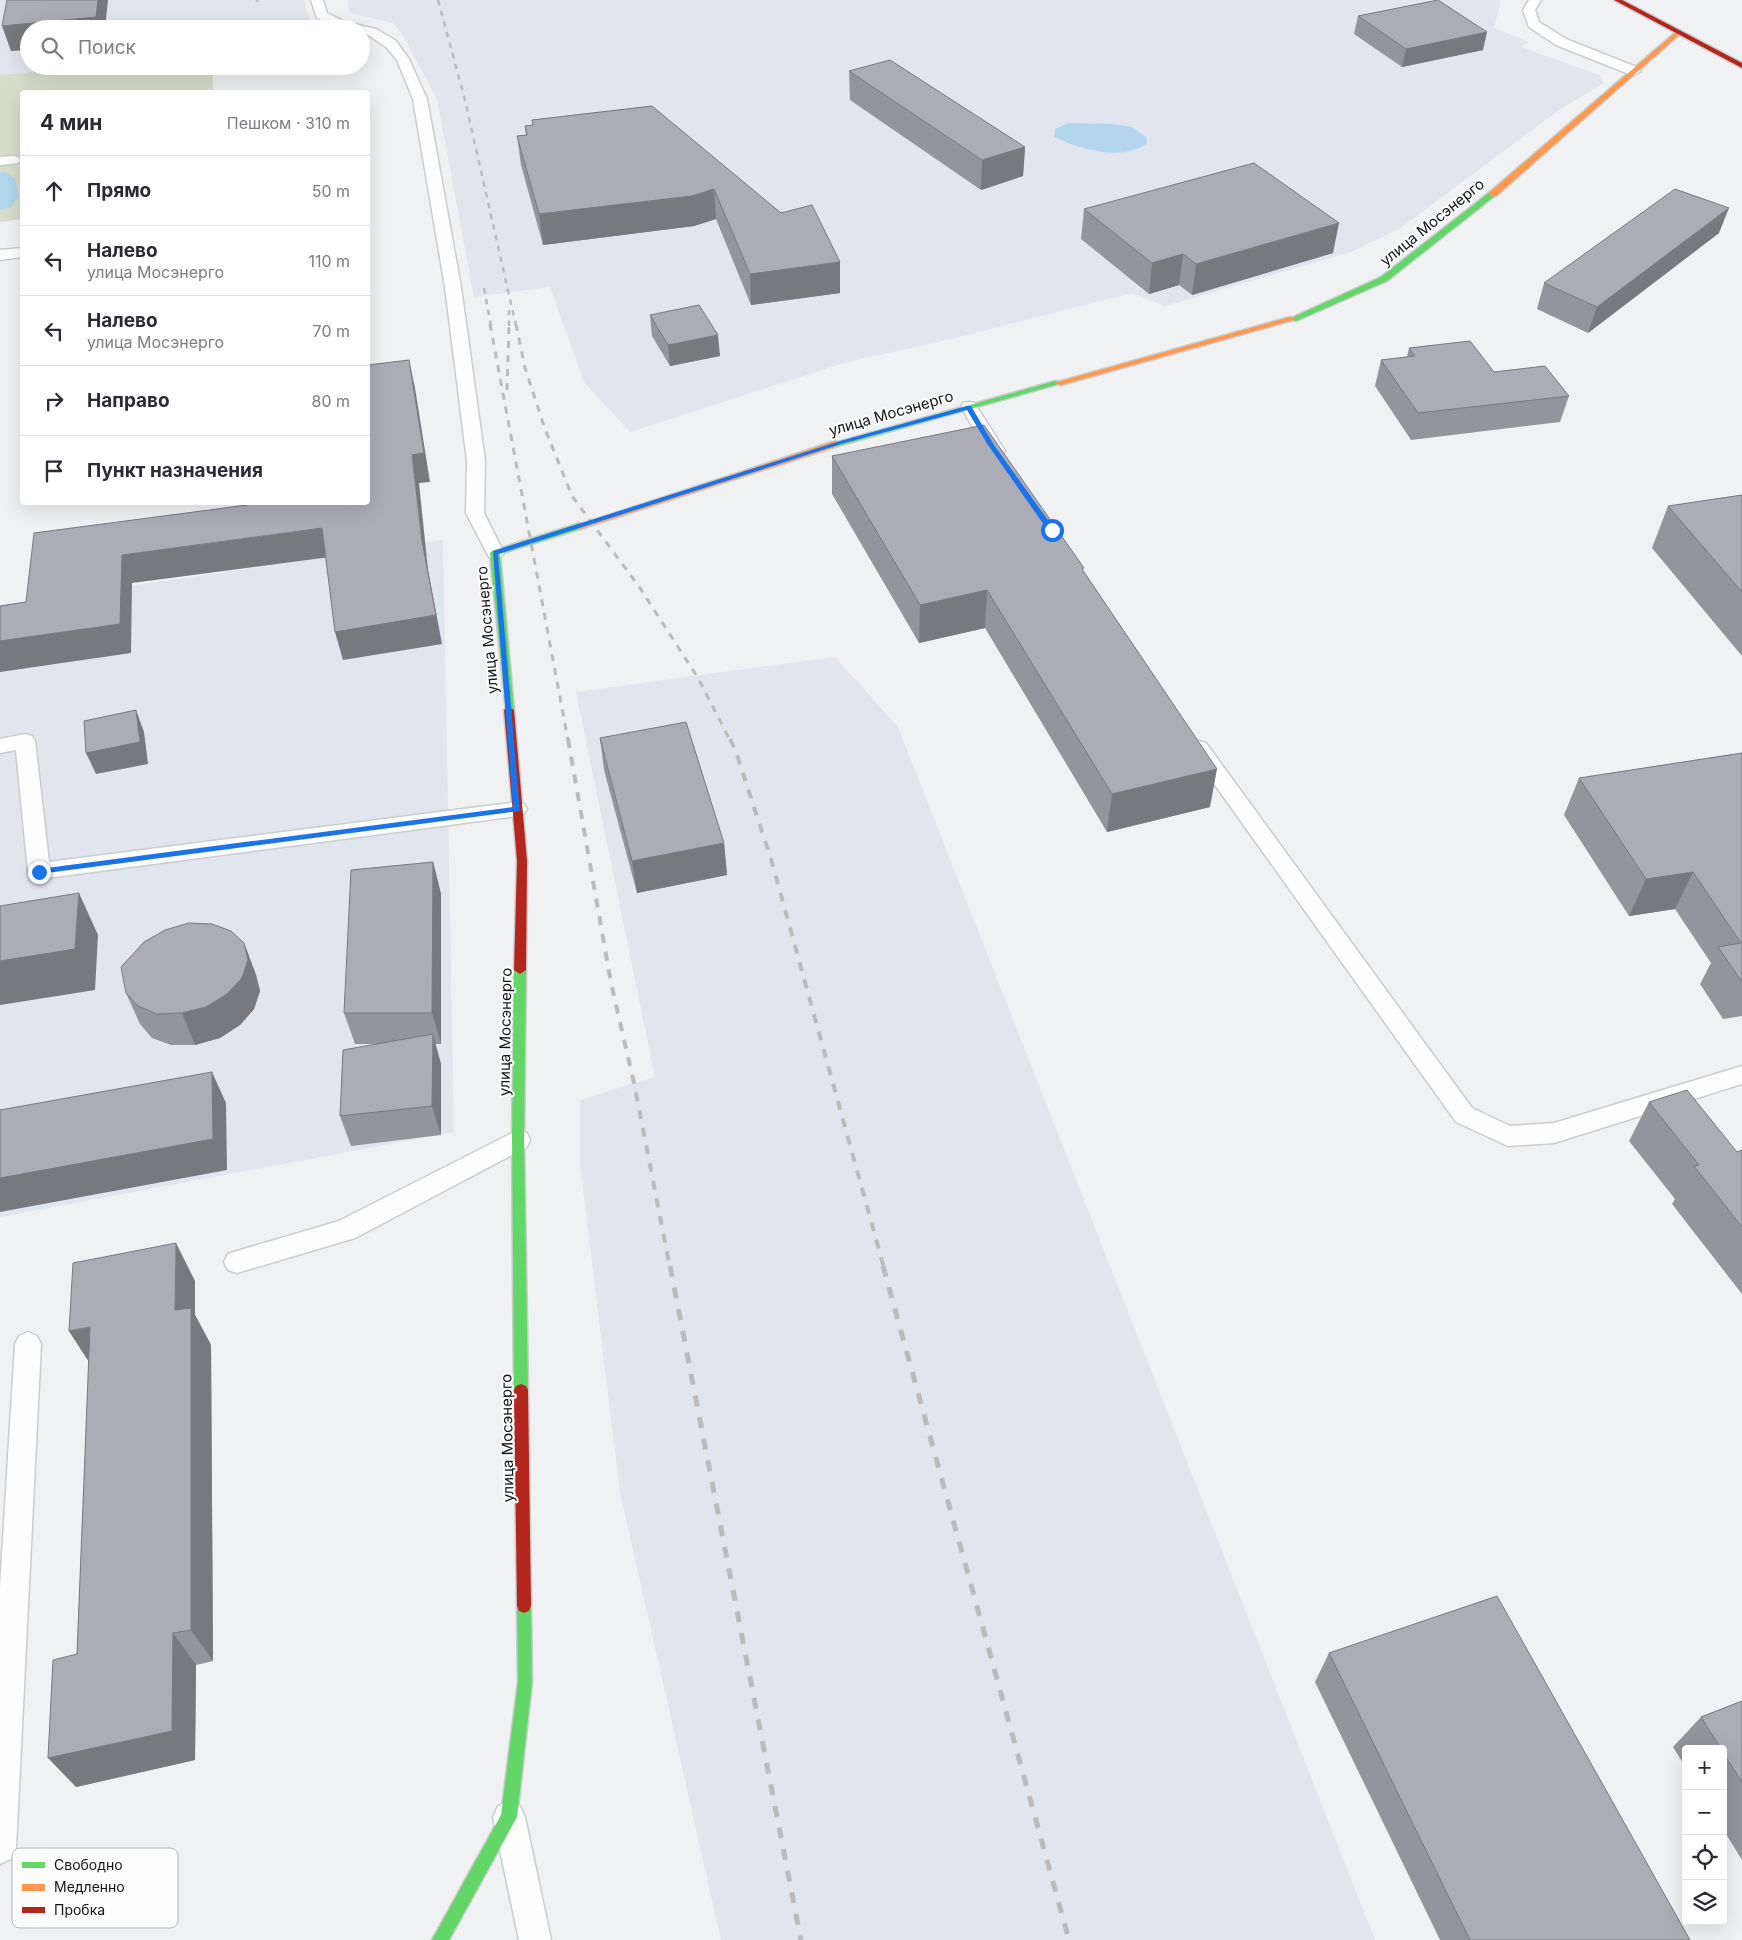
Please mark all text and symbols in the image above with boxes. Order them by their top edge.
search box [20,20,370,75]
icon: search [38,34,66,62]
text: Поиск [78,36,136,59]
text: 4 мин [40,110,102,135]
text: Пешком · 310 m [227,113,350,133]
street label: улица Мосэнерго [1376,174,1488,270]
icon: ahead [40,177,68,205]
text: Прямо [87,179,151,202]
text: 50 m [312,181,350,201]
text: Налево [87,239,158,262]
icon: left [40,247,68,275]
text: 110 m [308,251,350,271]
text: улица Мосэнерго [87,262,224,282]
text: Налево [87,309,158,332]
icon: left [40,317,68,345]
text: 70 m [313,321,350,341]
text: улица Мосэнерго [87,332,224,352]
street label: улица Мосэнерго [827,386,955,440]
icon: right [40,387,68,415]
text: Направо [87,389,170,412]
text: 80 m [311,391,350,411]
icon: arrive [40,457,68,485]
text: Пункт назначения [87,459,263,482]
route start [1041,519,1064,542]
street label: улица Мосэнерго [472,565,502,695]
route end [28,861,51,884]
street label: улица Мосэнерго [494,968,516,1096]
street label: улица Мосэнерго [496,1374,518,1502]
map controls [1682,1745,1727,1925]
button: + [1682,1745,1727,1790]
button: − [1682,1790,1727,1835]
button: locate [1682,1835,1727,1880]
legend [12,1848,178,1928]
text: Свободно [54,1856,123,1873]
text: Медленно [54,1878,125,1895]
button: layers [1682,1880,1727,1925]
text: Пробка [54,1901,105,1918]

